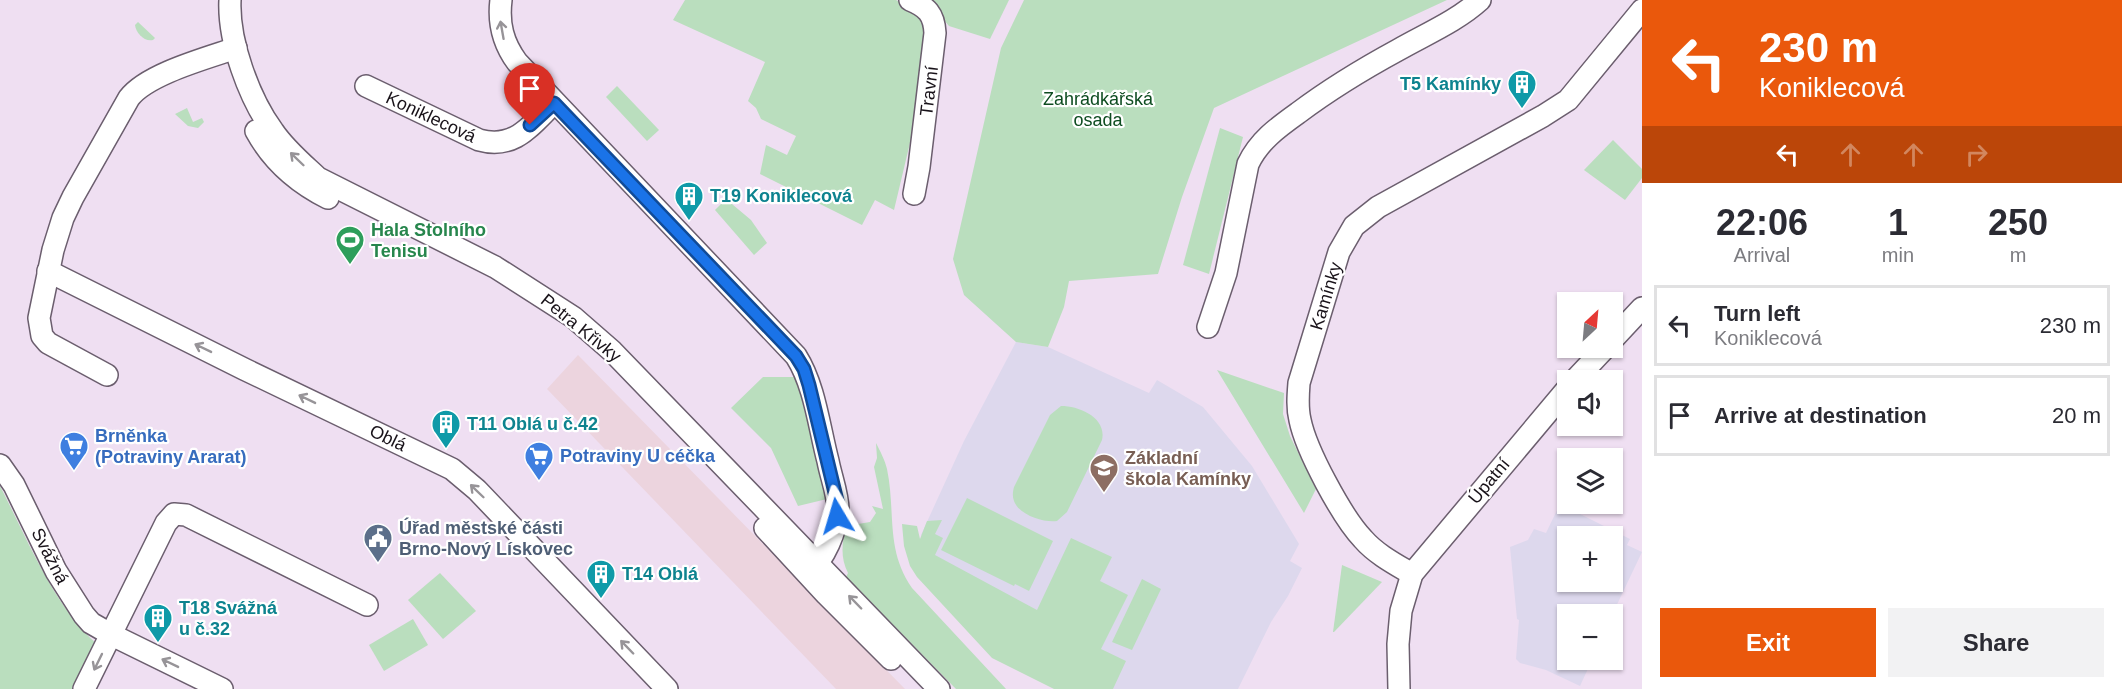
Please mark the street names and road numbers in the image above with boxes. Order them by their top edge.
street label: Travní [916,65,942,117]
street label: Koniklecová [383,87,480,147]
street label: Kamínky [1306,260,1346,332]
street label: Petra Křivky [537,290,625,366]
street label: Oblá [367,421,410,456]
street label: Úpatní [1464,454,1514,508]
street label: Svážná [27,525,73,588]

